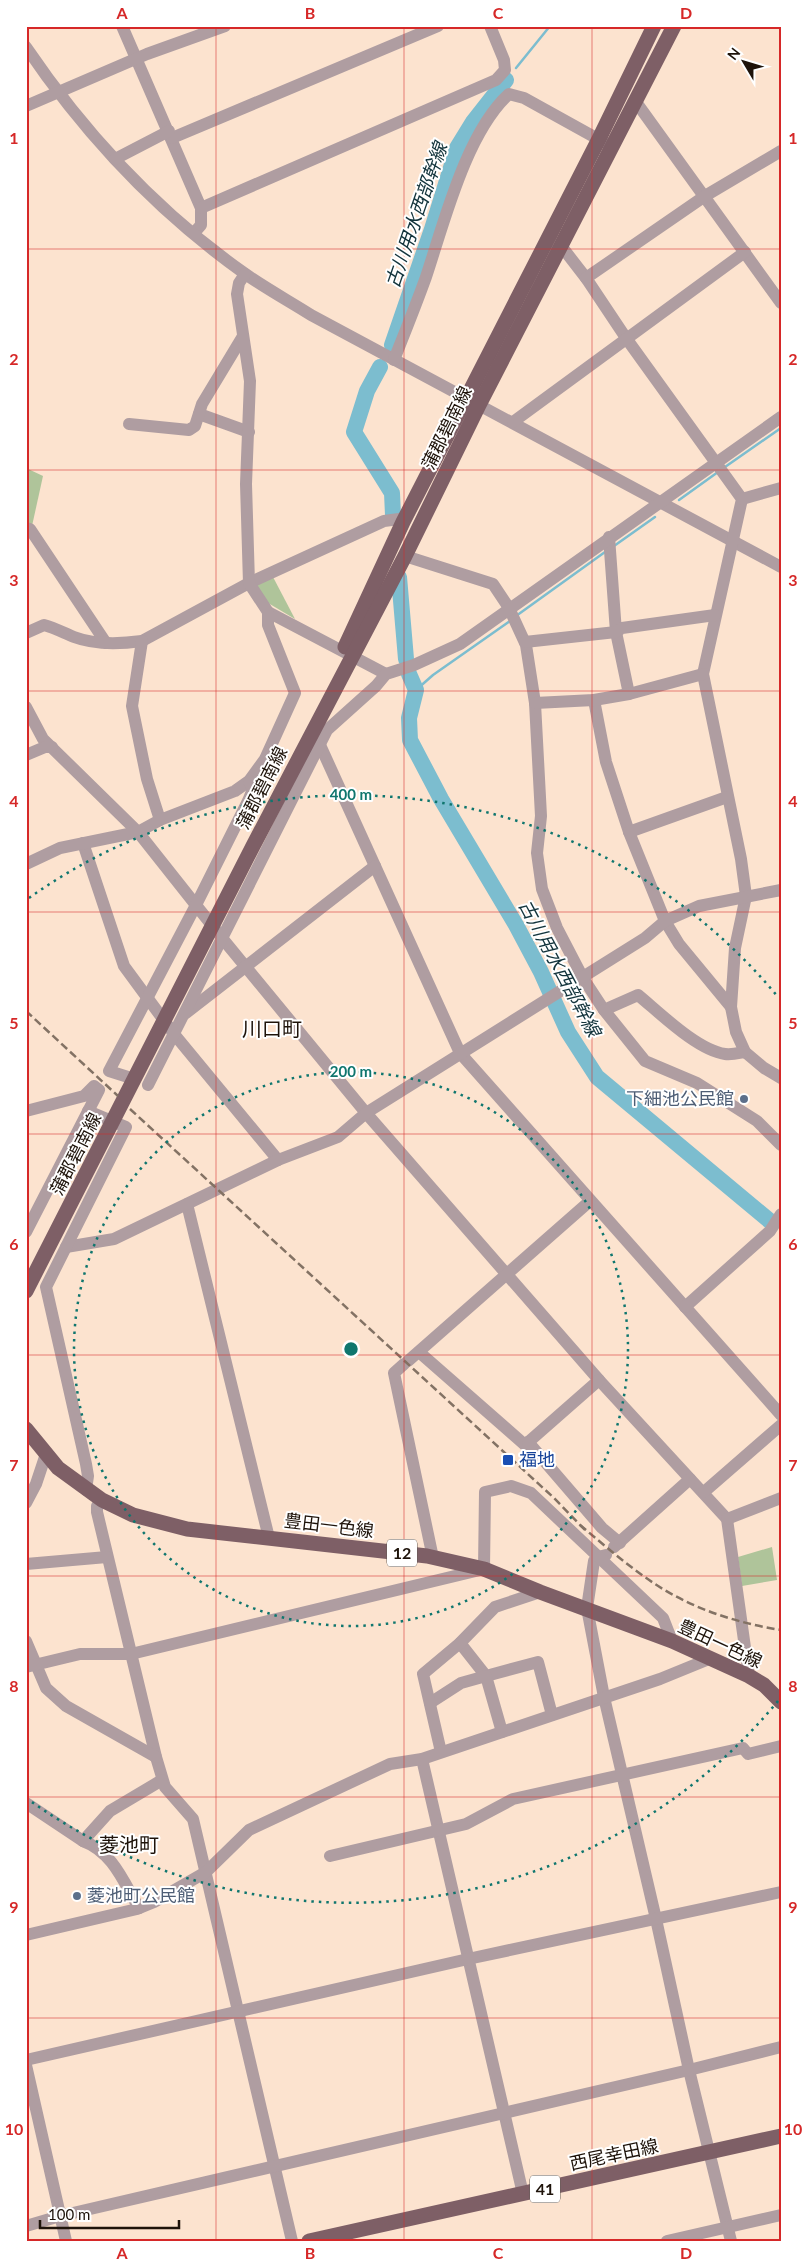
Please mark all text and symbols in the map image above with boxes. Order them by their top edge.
text: A [115,3,128,22]
text: B [305,3,315,22]
text: C [493,3,504,22]
text: D [680,3,692,22]
north arrow [720,38,770,88]
text: N [723,44,743,63]
text: 1 [9,128,19,147]
text: 1 [788,128,798,147]
water label: 古川用水西部幹線 [380,137,452,290]
text: 2 [9,349,19,368]
text: 2 [788,349,798,368]
street label: 蒲郡碧南線 [416,382,476,473]
text: 3 [9,570,19,589]
text: 3 [788,570,798,589]
street label: 蒲郡碧南線 [231,742,291,833]
text: 400 m [330,785,372,803]
text: 4 [9,791,19,810]
text: 4 [788,791,798,810]
water label: 古川用水西部幹線 [515,895,607,1042]
text: 5 [9,1013,19,1032]
text: 5 [788,1013,798,1032]
district label: 川口町 [242,1016,302,1040]
text: 200 m [330,1062,372,1080]
place label: 下細池公民館 [626,1087,734,1109]
marker: 下細池公民館 [738,1093,750,1105]
street label: 蒲郡碧南線 [45,1108,105,1199]
text: 6 [9,1234,19,1253]
text: 6 [788,1234,798,1253]
centre of rings [342,1340,360,1358]
place label: 福地 [519,1448,555,1470]
marker: 福地 [501,1453,515,1467]
text: 7 [9,1455,19,1474]
text: 7 [788,1455,798,1474]
street label: 豊田一色線 [283,1509,375,1541]
road number: 12 [387,1540,417,1566]
street label: 豊田一色線 [675,1614,766,1672]
text: 8 [9,1676,19,1695]
text: 8 [788,1676,798,1695]
district label: 菱池町 [99,1832,159,1856]
place label: 菱池町公民館 [87,1884,195,1906]
marker: 菱池町公民館 [71,1890,83,1902]
text: 9 [9,1897,19,1916]
text: 9 [788,1897,798,1916]
text: 10 [5,2119,23,2138]
text: 10 [784,2119,802,2138]
street label: 西尾幸田線 [567,2134,660,2174]
road number: 41 [530,2176,560,2202]
scale bar [40,2197,179,2229]
text: 100 m [48,2205,90,2223]
text: A [115,2243,128,2262]
text: B [305,2243,315,2262]
text: C [493,2243,504,2262]
text: D [680,2243,692,2262]

